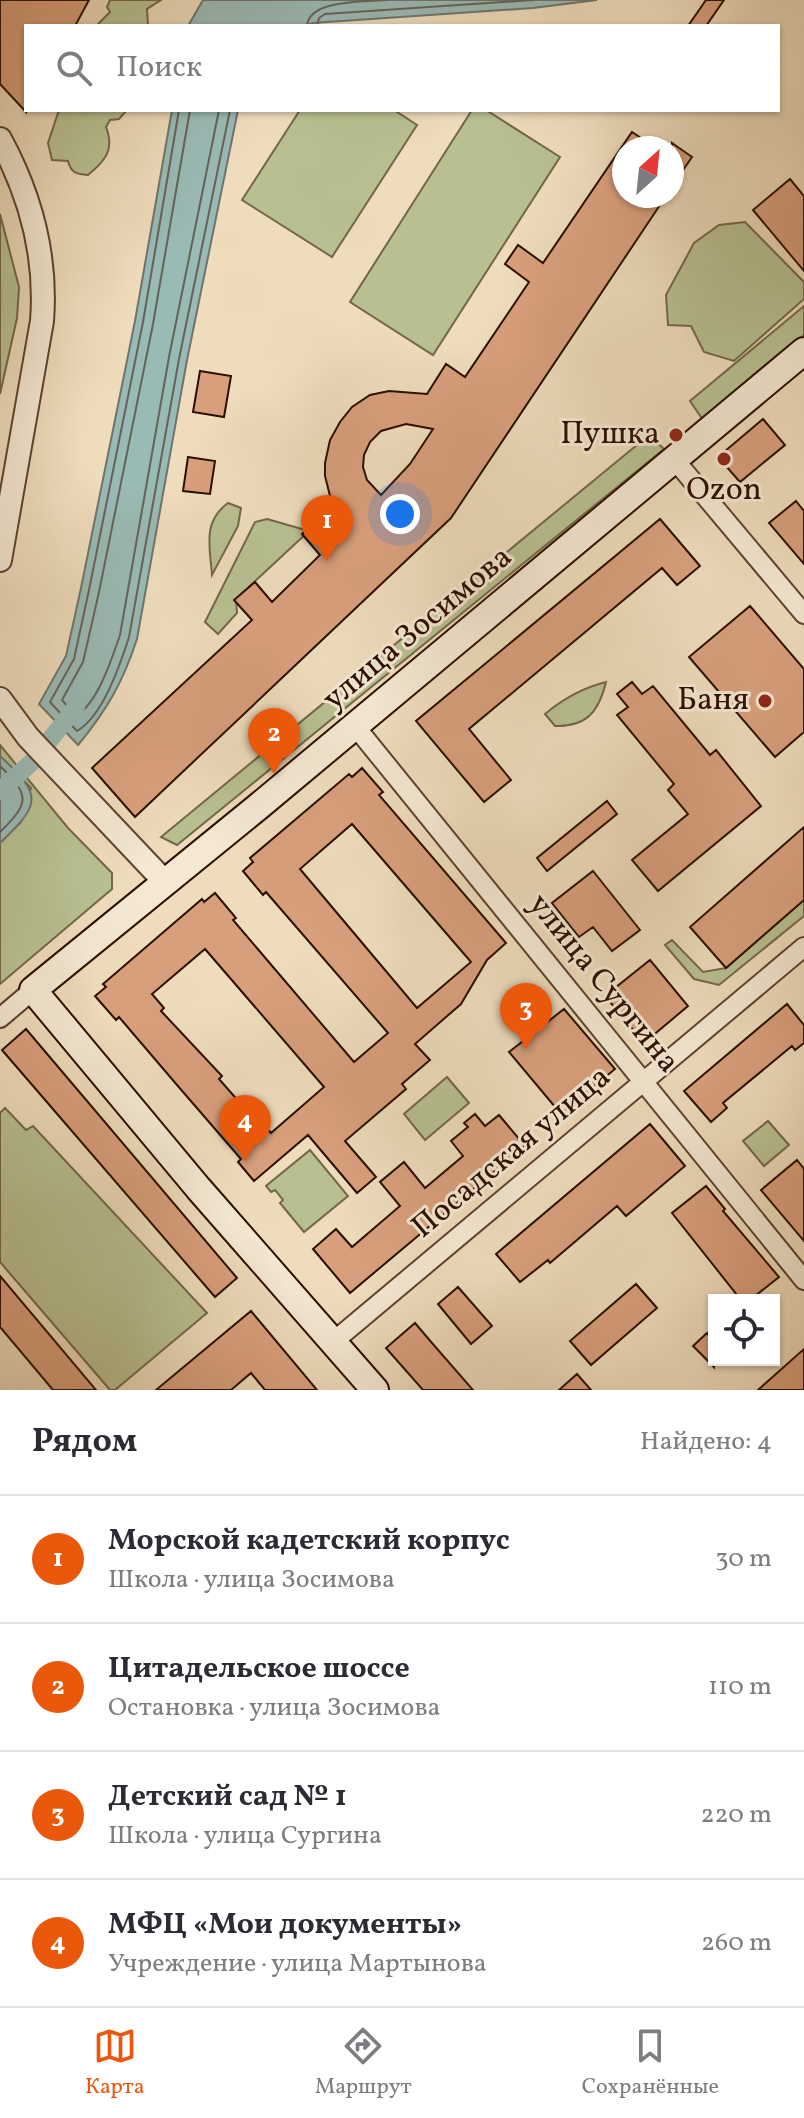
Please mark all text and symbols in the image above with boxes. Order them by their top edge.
search box [24,24,780,112]
icon: search [52,46,96,90]
text: Поиск [116,47,202,89]
north arrow [612,136,684,208]
place label: Пушка [560,413,660,457]
marker: Пушка [667,426,685,444]
marker: Ozon [715,450,733,468]
place label: Ozon [686,469,762,513]
your location [380,494,420,534]
pin: 1 [301,495,353,561]
street label: улица Зосимова [314,536,522,722]
place label: Баня [677,679,749,723]
marker: Баня [756,692,774,710]
pin: 2 [248,708,300,774]
street label: улица Сургина [517,885,689,1083]
pin: 3 [500,983,552,1049]
street label: Посадская улица [403,1057,621,1249]
pin: 4 [219,1095,271,1161]
map controls [708,1294,780,1366]
button: locate [708,1294,780,1366]
text: Рядом [32,1419,137,1466]
text: Найдено: 4 [640,1424,772,1460]
text: Морской кадетский корпус [108,1520,510,1562]
text: 1 [53,1541,63,1577]
text: 30 m [715,1541,772,1577]
text: Школа · улица Зосимова [108,1562,395,1598]
text: Цитадельское шоссе [108,1648,410,1690]
text: 2 [51,1669,65,1705]
text: 110 m [708,1669,772,1705]
text: Остановка · улица Зосимова [108,1690,441,1726]
text: Детский сад № 1 [108,1776,347,1818]
text: 3 [51,1797,65,1833]
text: 220 m [700,1797,772,1833]
text: Школа · улица Сургина [108,1818,382,1854]
text: МФЦ «Мои документы» [108,1904,462,1946]
text: 4 [50,1925,66,1961]
text: 260 m [701,1925,772,1961]
text: Учреждение · улица Мартынова [108,1946,487,1982]
tab: Карта [85,2024,145,2103]
tab: Маршрут [315,2024,412,2103]
tab: Сохранённые [582,2024,719,2103]

